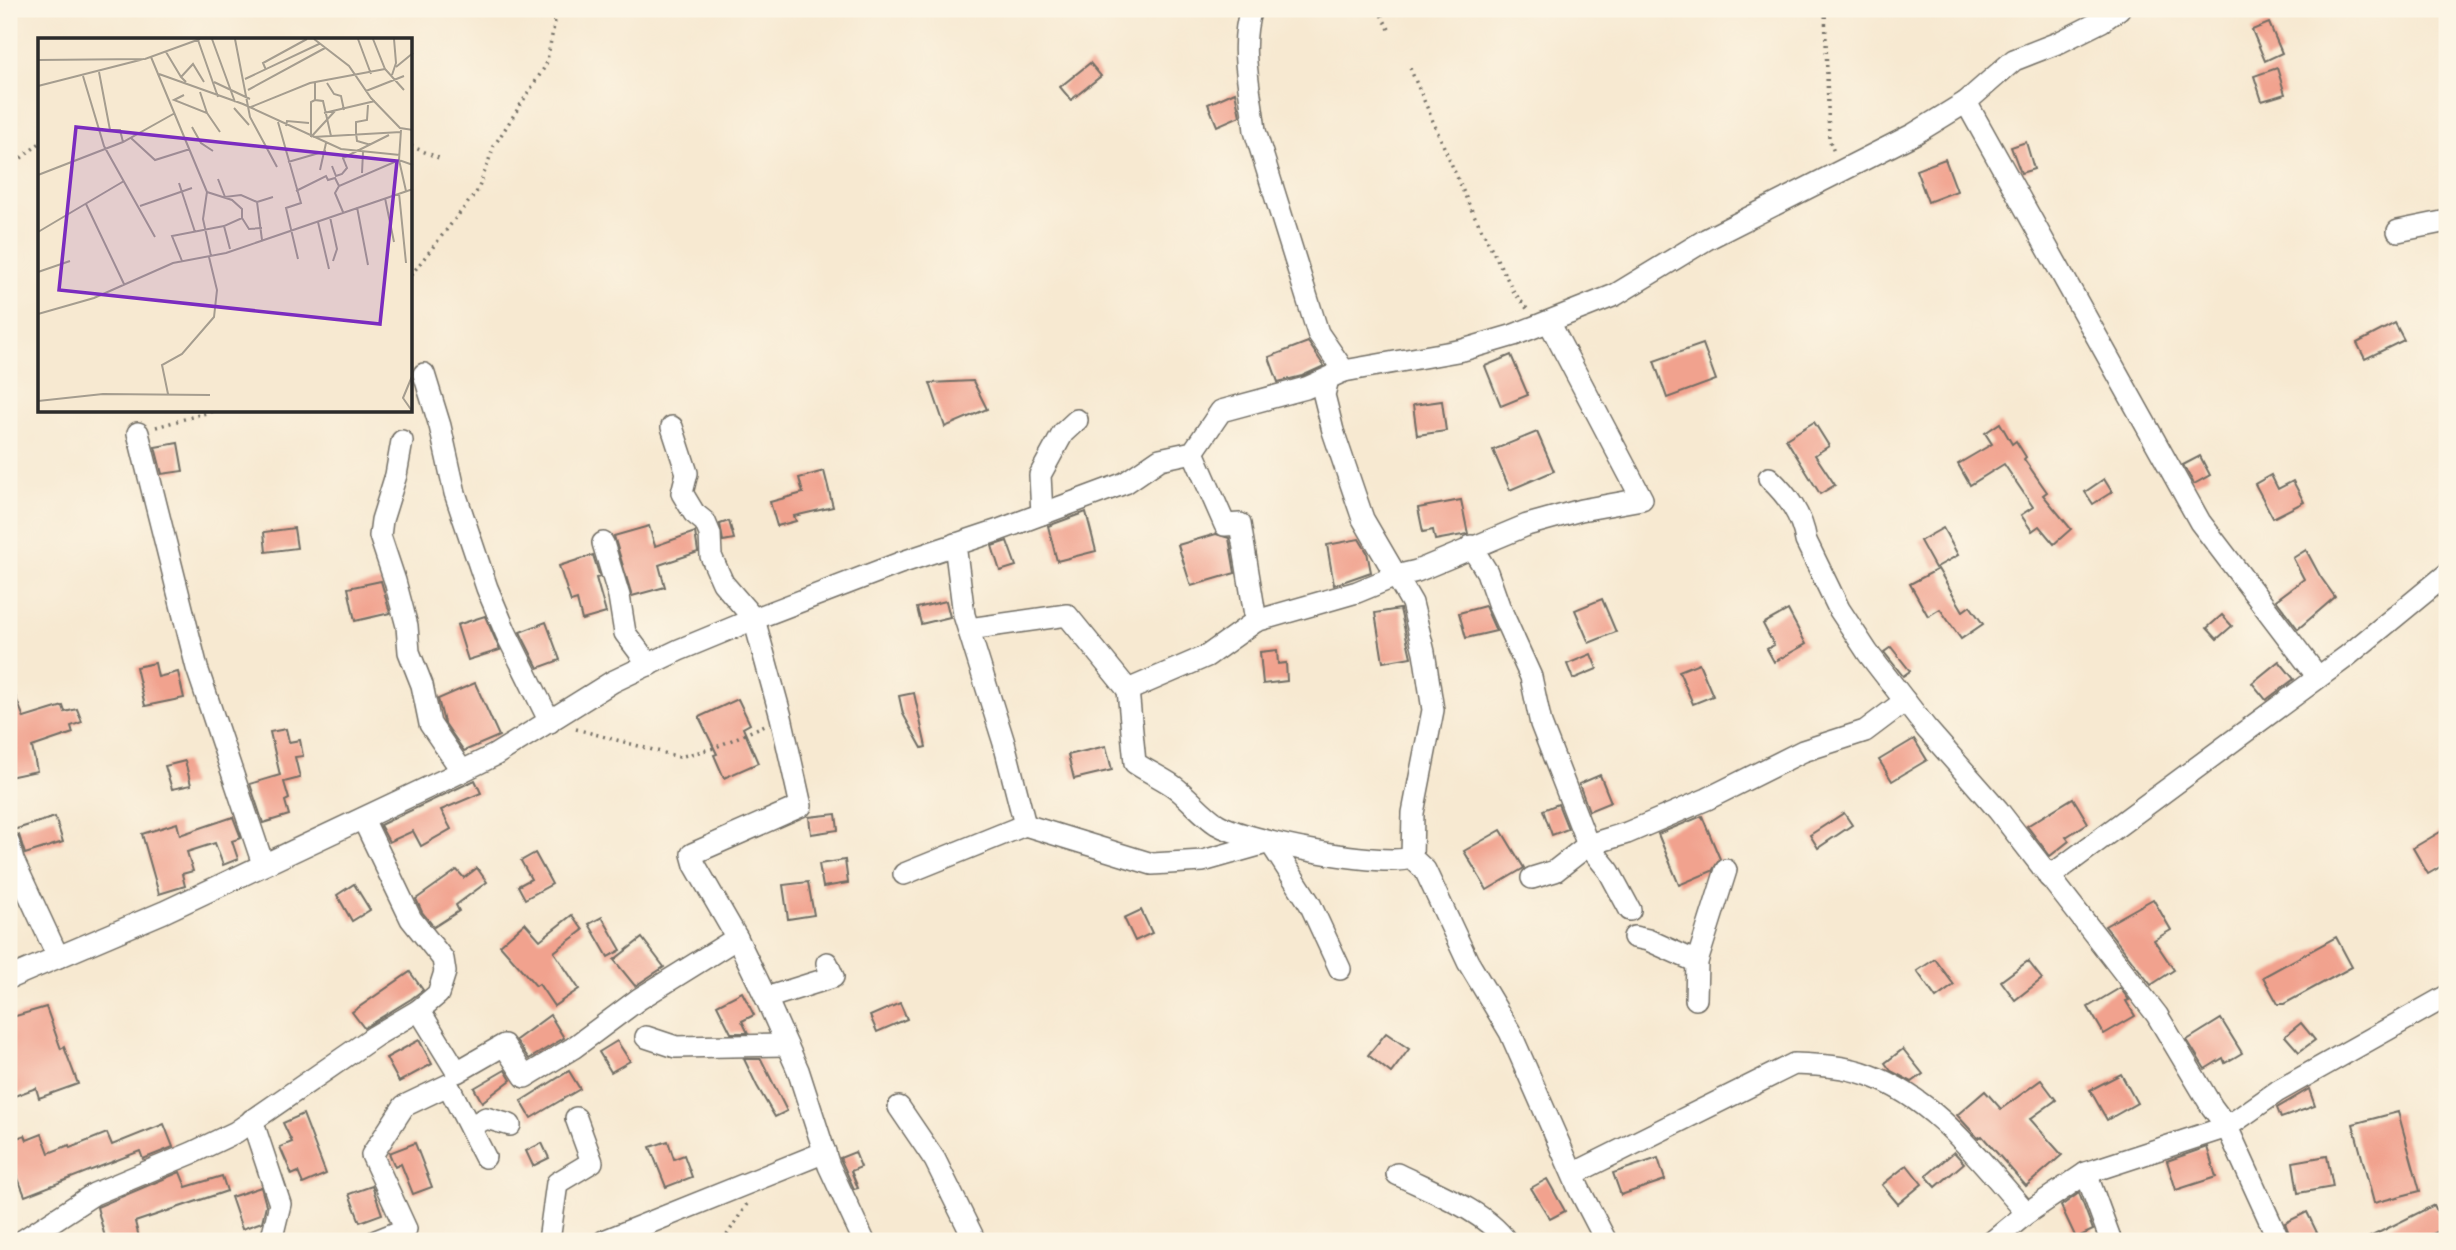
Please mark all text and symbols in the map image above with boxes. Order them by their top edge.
inset map [38,38,413,413]

